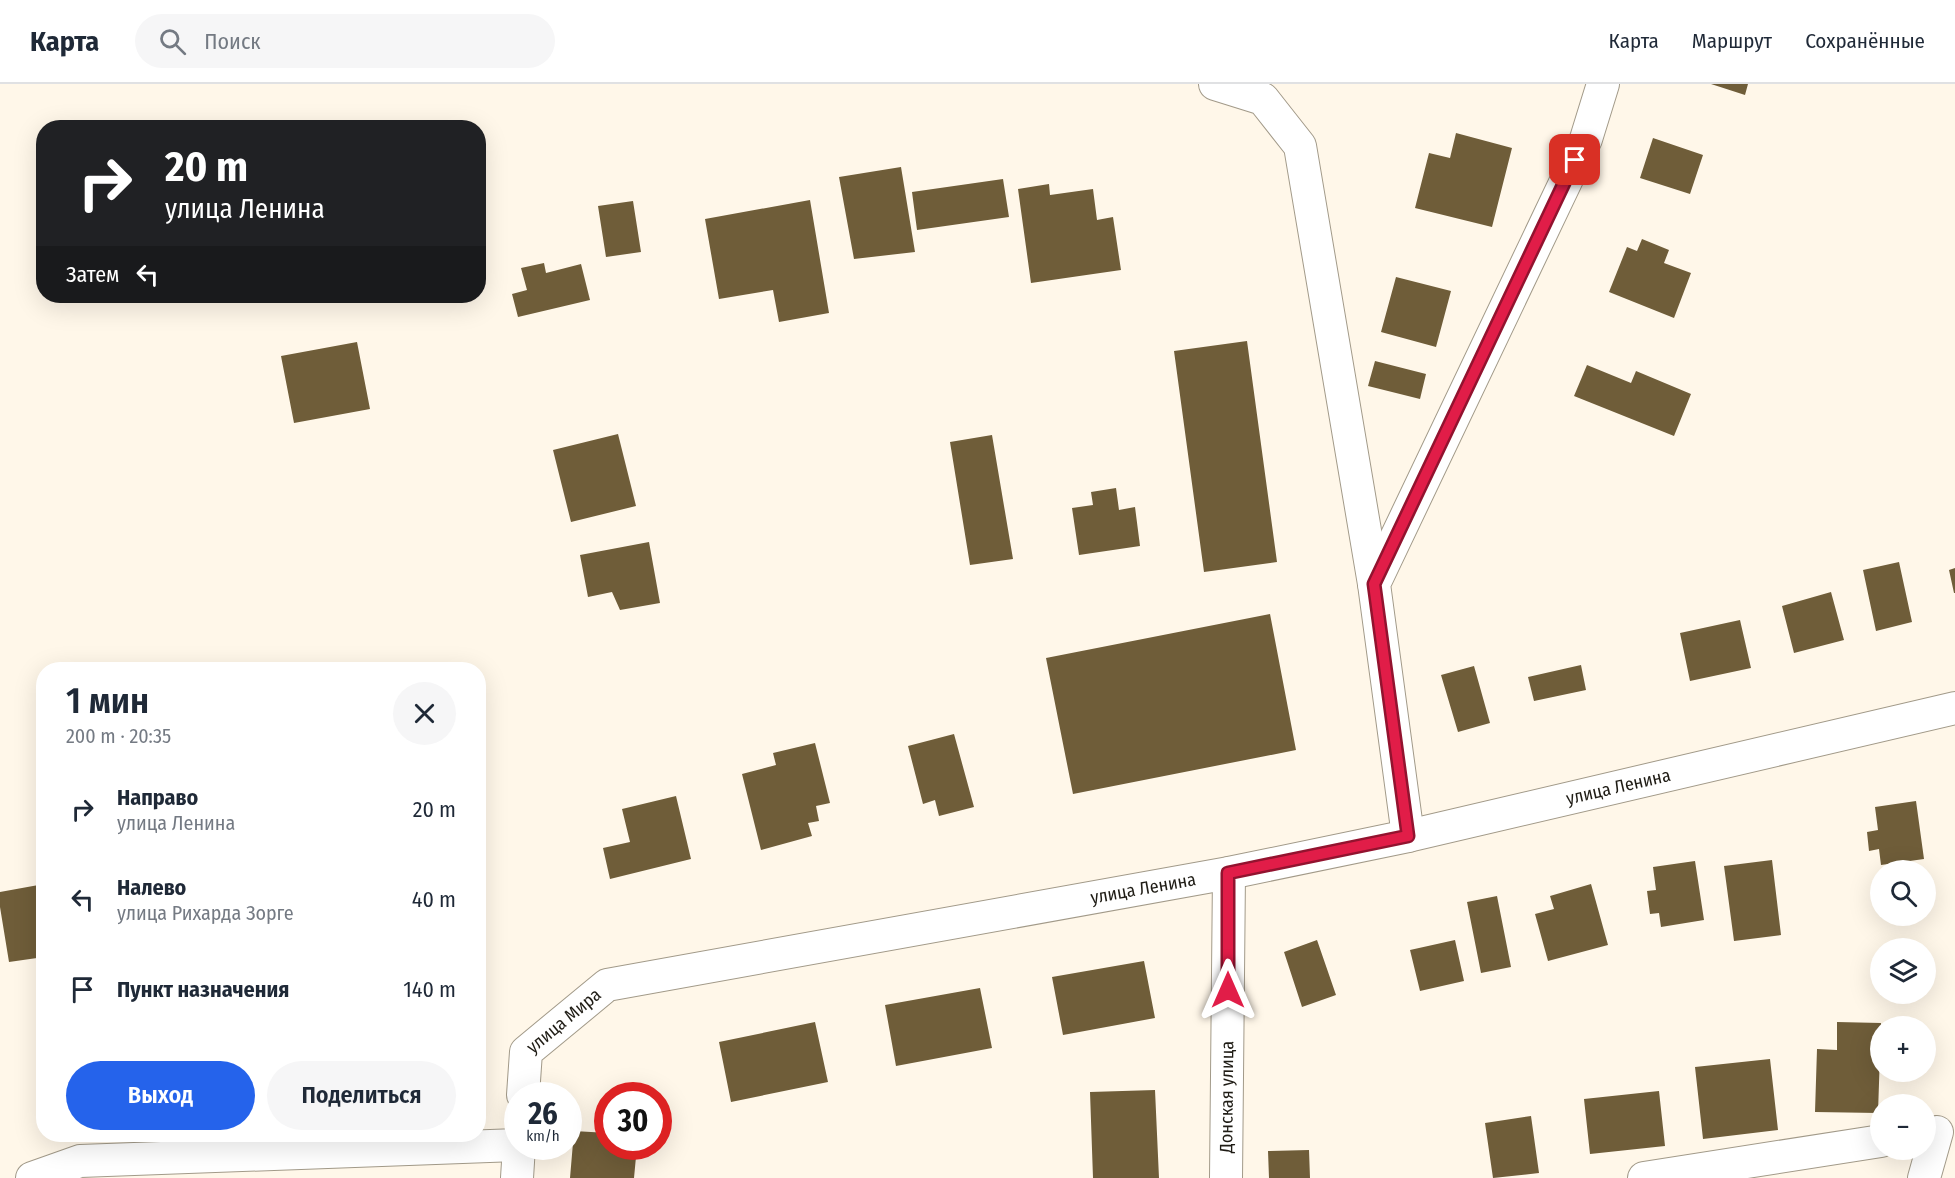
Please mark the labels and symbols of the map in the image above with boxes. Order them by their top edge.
pin [1549,134,1600,185]
street label: улица Ленина [1564,764,1673,810]
street label: улица Ленина [1089,868,1198,909]
position arrow [1196,958,1260,1022]
street label: улица Мира [522,984,606,1058]
street label: Донская улица [1215,1041,1238,1154]
speed limit sign: 30 [594,1082,672,1160]

